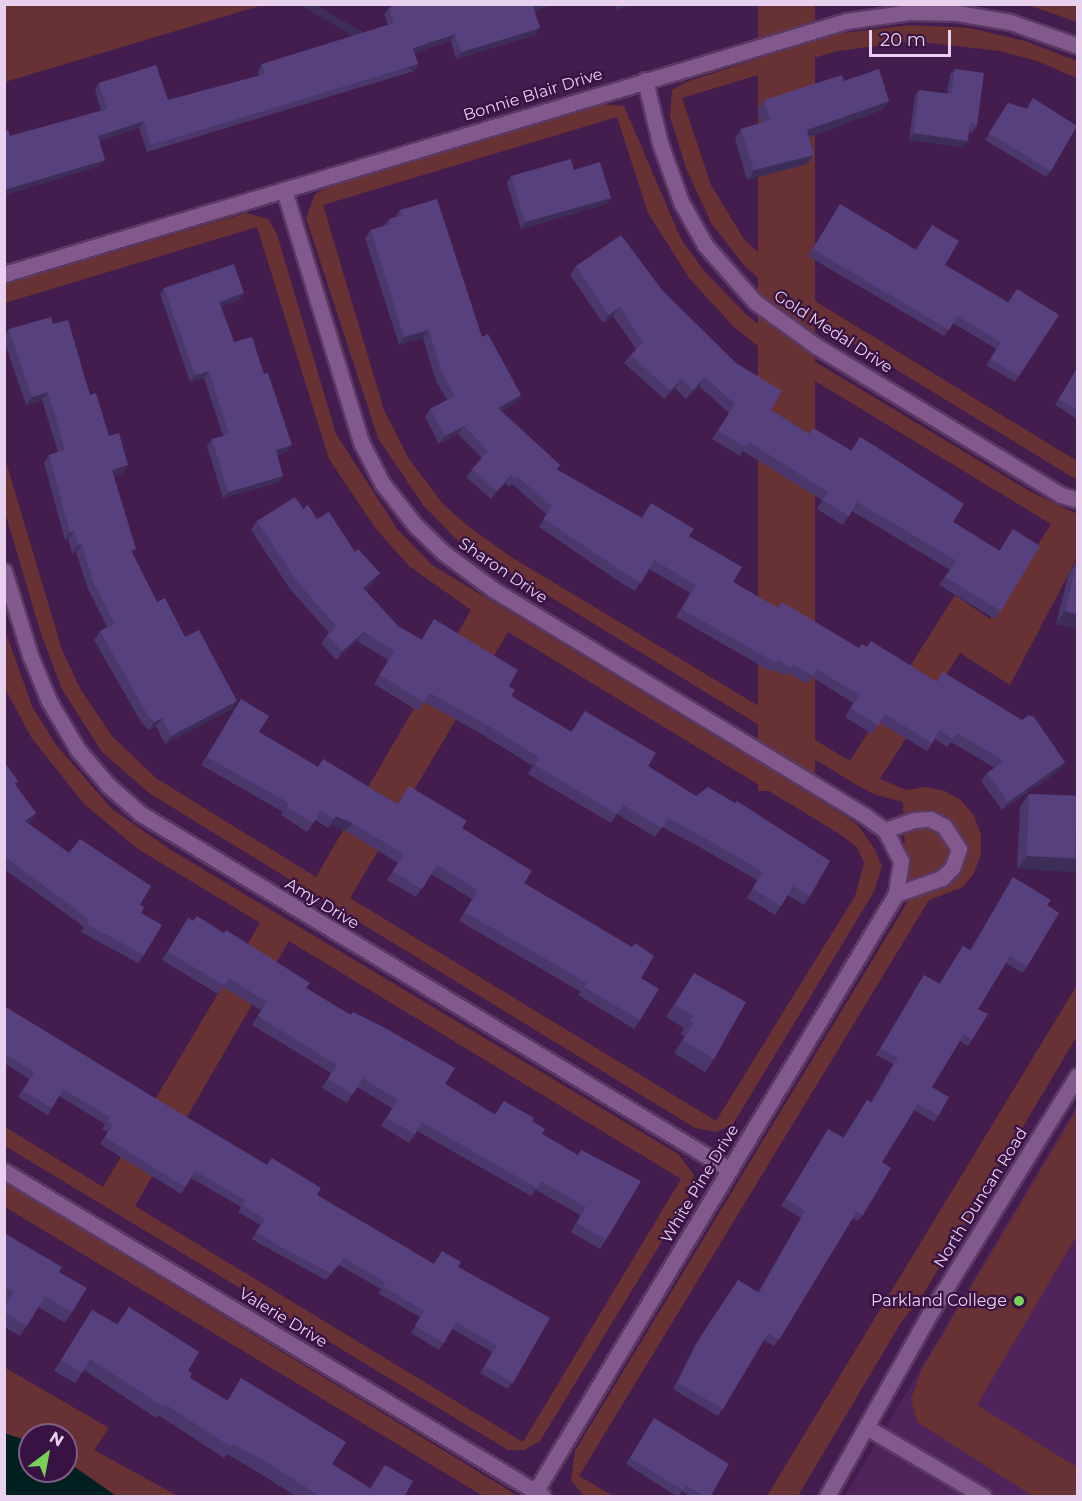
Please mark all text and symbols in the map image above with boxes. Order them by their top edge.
scale bar [872,18,954,56]
text: 20 m [880,29,926,51]
street label: Bonnie Blair Drive [461,65,605,125]
street label: Gold Medal Drive [770,287,896,377]
street label: Sharon Drive [455,534,551,608]
street label: Amy Drive [282,874,362,934]
street label: White Pine Drive [657,1121,743,1247]
street label: North Duncan Road [930,1125,1032,1271]
street label: Valerie Drive [235,1284,331,1352]
place label: Parkland College [871,1291,1007,1311]
marker: Parkland College [1012,1294,1026,1308]
north arrow [18,1423,78,1483]
text: N [46,1428,67,1450]

